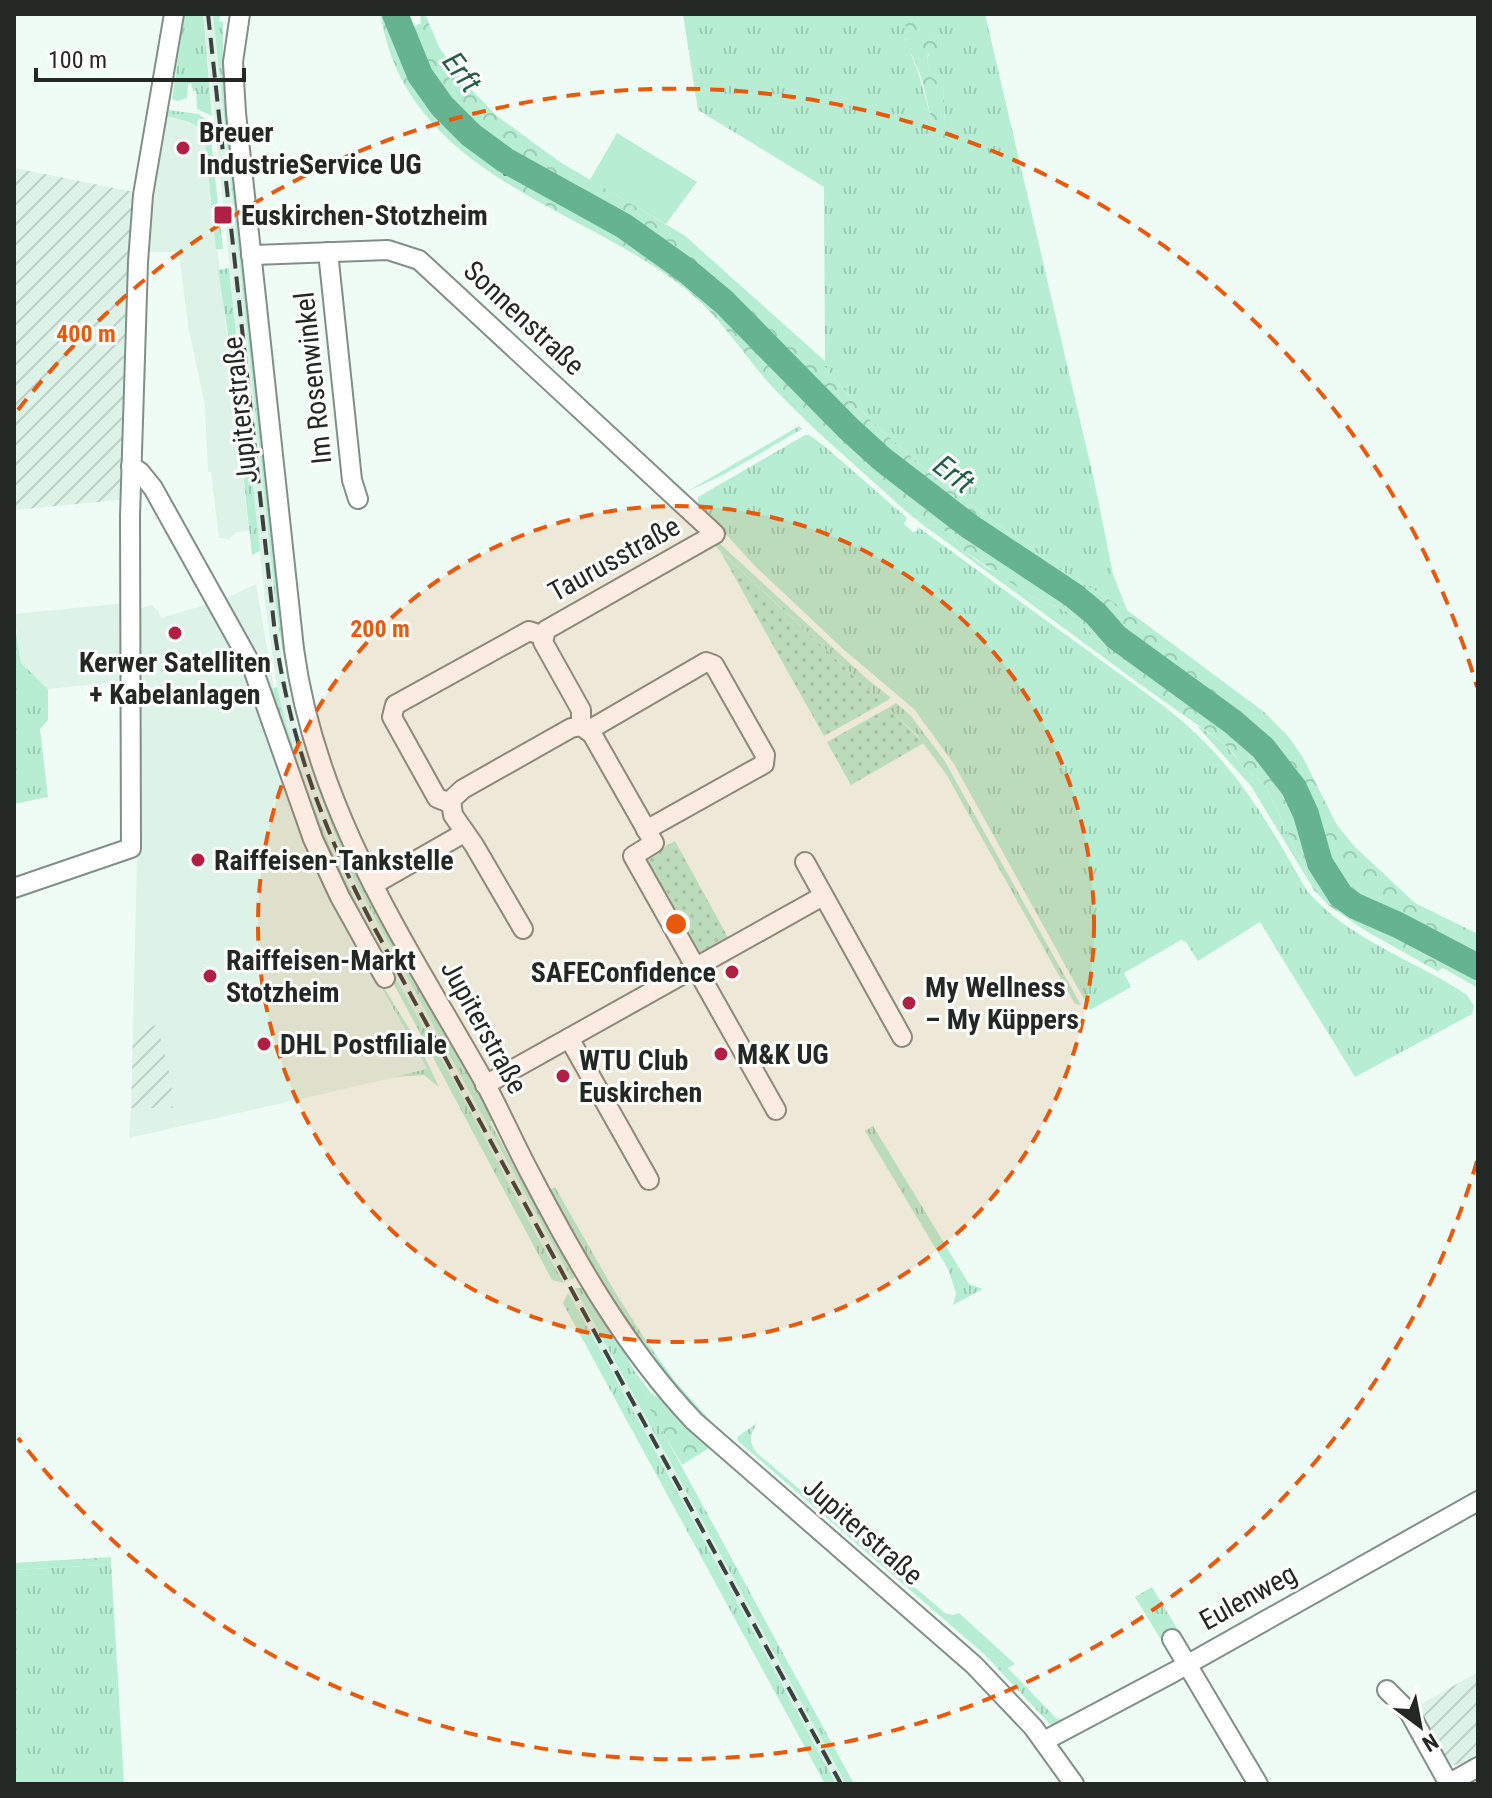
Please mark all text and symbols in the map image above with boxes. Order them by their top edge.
scale bar [36,32,244,82]
water label: Erft [436,45,489,99]
text: 100 m [48,46,107,74]
place label: Breuer IndustrieService UG [199,116,422,181]
marker: Breuer IndustrieService UG [174,139,192,157]
place label: Euskirchen-Stotzheim [241,199,488,232]
marker: Euskirchen-Stotzheim [212,204,234,226]
street label: Sonnenstraße [457,254,591,382]
street label: Im Rosenwinkel [288,290,338,466]
text: 400 m [56,320,116,348]
street label: Jupiterstraße [216,335,264,485]
water label: Erft [927,447,981,501]
street label: Taurusstraße [543,509,685,609]
text: 200 m [350,615,410,643]
marker: Kerwer Satelliten + Kabelanlagen [166,624,184,642]
place label: Kerwer Satelliten + Kabelanlagen [79,646,271,711]
place label: Raiffeisen-Tankstelle [214,844,454,877]
marker: Raiffeisen-Tankstelle [189,851,207,869]
centre of rings [662,910,690,938]
place label: Raiffeisen-Markt Stotzheim [226,944,416,1009]
street label: Jupiterstraße [434,955,534,1099]
place label: SAFEConfidence [531,956,716,989]
marker: SAFEConfidence [723,963,741,981]
marker: Raiffeisen-Markt Stotzheim [201,967,219,985]
place label: My Wellness – My Küppers [925,971,1079,1036]
marker: My Wellness – My Küppers [900,994,918,1012]
place label: DHL Postfiliale [280,1028,447,1061]
marker: DHL Postfiliale [255,1035,273,1053]
place label: M&K UG [737,1038,829,1071]
place label: WTU Club Euskirchen [579,1044,702,1109]
marker: M&K UG [712,1045,730,1063]
marker: WTU Club Euskirchen [554,1067,572,1085]
street label: Jupiterstraße [797,1470,929,1592]
street label: Eulenweg [1194,1557,1302,1637]
north arrow [1380,1686,1460,1766]
text: N [1418,1728,1443,1757]

